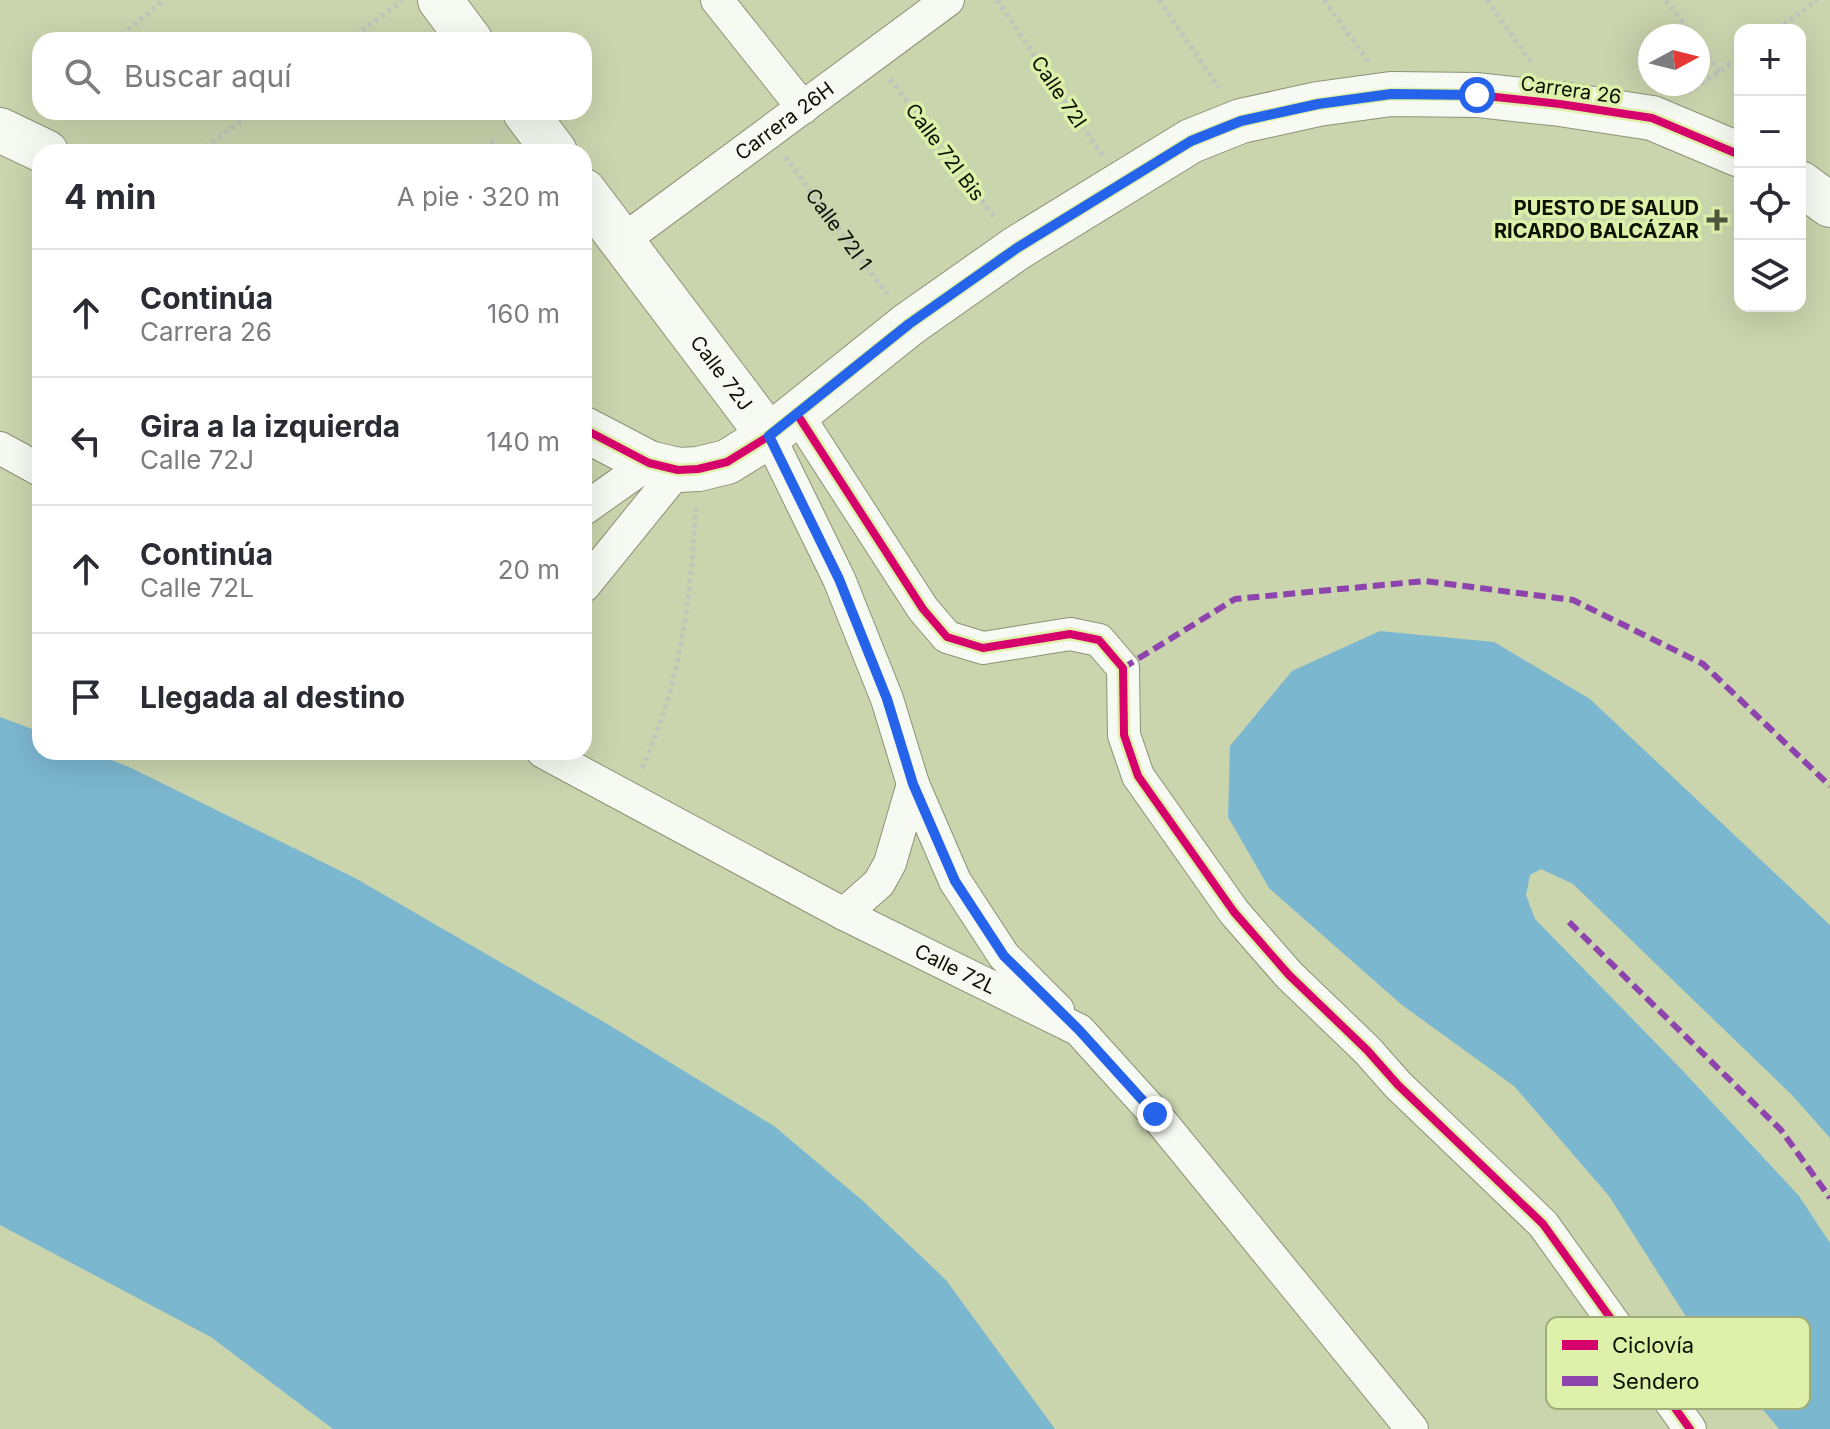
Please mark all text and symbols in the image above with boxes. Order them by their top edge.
north arrow [1638,24,1710,96]
map controls [1734,24,1806,312]
button: + [1734,24,1806,96]
search box [32,32,592,120]
street label: Calle 72I [1026,51,1092,133]
icon: search [60,54,104,98]
text: Buscar aquí [124,58,291,94]
street label: Carrera 26 [1519,71,1623,109]
street label: Carrera 26H [730,77,838,165]
route start [1459,77,1495,113]
button: − [1734,96,1806,168]
street label: Calle 72I Bis [901,99,989,205]
button: locate [1734,168,1806,240]
text: 4 min [64,176,156,217]
text: A pie · 320 m [397,181,560,212]
street label: Calle 72I 1 [801,184,877,275]
place label: PUESTO DE SALUD RICARDO BALCÁZAR [1494,196,1699,243]
marker: PUESTO DE SALUD RICARDO BALCÁZAR [1706,209,1728,231]
button: layers [1734,240,1806,312]
text: Continúa [140,280,273,316]
icon: ahead [64,291,108,335]
text: 160 m [487,298,560,329]
text: Carrera 26 [140,316,272,347]
street label: Calle 72J [685,331,757,415]
text: Gira a la izquierda [140,408,400,444]
icon: left [64,419,108,463]
text: 140 m [486,426,560,457]
text: Calle 72J [140,444,254,475]
text: Continúa [140,536,273,572]
icon: ahead [64,547,108,591]
text: 20 m [498,554,560,585]
text: Calle 72L [140,572,254,603]
icon: arrive [64,675,108,719]
text: Llegada al destino [140,679,405,715]
street label: Calle 72L [911,939,1000,999]
route end [1137,1096,1173,1132]
legend [1546,1317,1810,1409]
text: Ciclovía [1612,1332,1694,1358]
text: Sendero [1612,1368,1699,1394]

